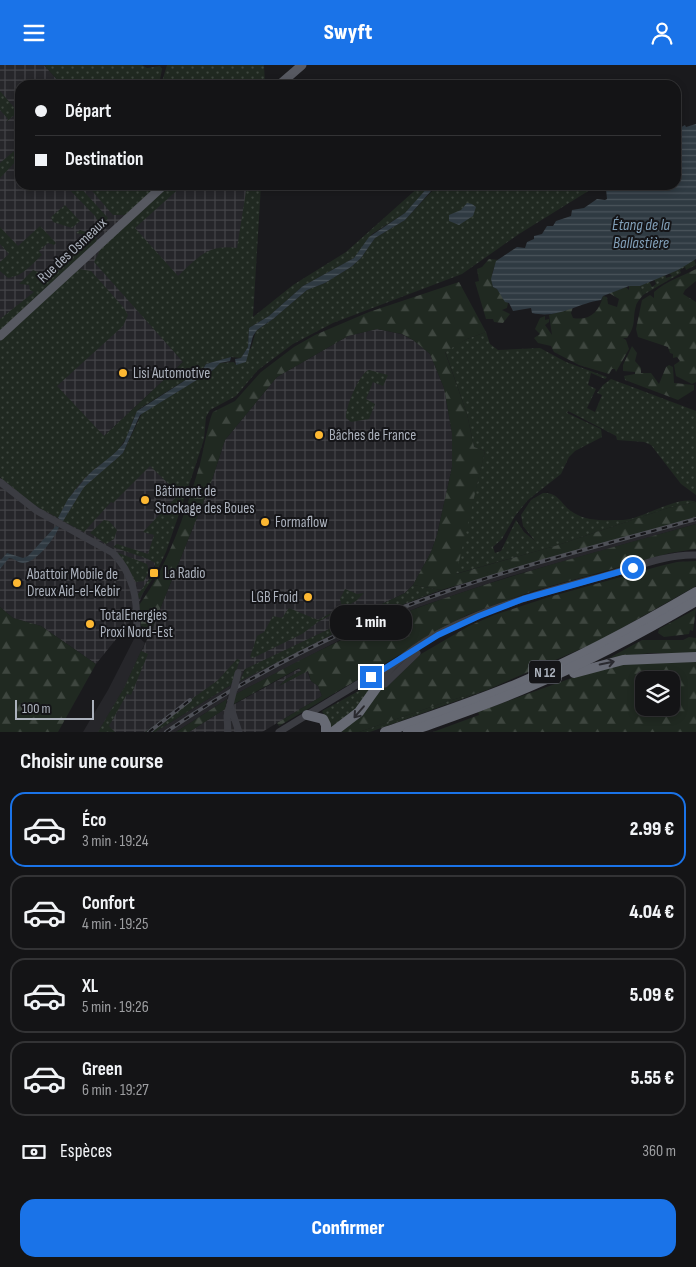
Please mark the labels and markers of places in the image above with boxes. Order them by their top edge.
place label: Lisi Automotive [133,364,210,383]
marker: Lisi Automotive [117,367,129,379]
place label: Bâches de France [329,426,416,445]
marker: Bâches de France [313,429,325,441]
place label: Bâtiment de Stockage des Boues [155,482,255,518]
marker: Bâtiment de Stockage des Boues [139,494,151,506]
place label: Formaflow [275,513,328,532]
marker: Formaflow [259,516,271,528]
place label: La Radio [164,564,206,583]
place label: Abattoir Mobile de Dreux Aid-el-Kebir [26,565,121,601]
marker: La Radio [148,567,160,579]
marker: Abattoir Mobile de Dreux Aid-el-Kebir [11,577,23,589]
place label: LGB Froid [251,588,298,607]
marker: LGB Froid [302,591,314,603]
place label: TotalEnergies Proxi Nord-Est [100,606,174,642]
marker: TotalEnergies Proxi Nord-Est [84,618,96,630]

